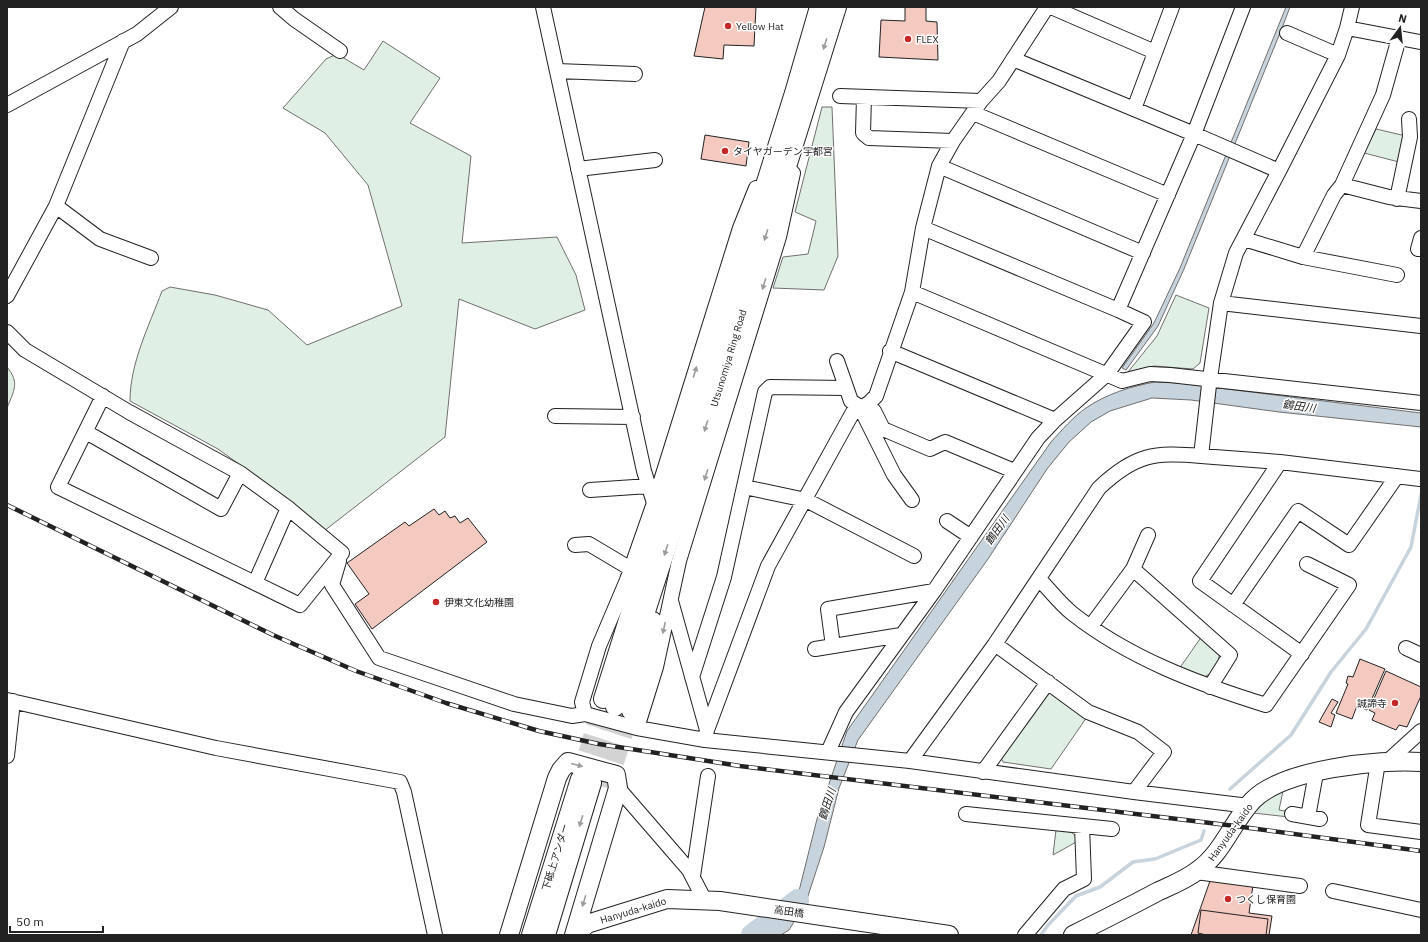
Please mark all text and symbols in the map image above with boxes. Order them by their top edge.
north arrow [1380,8,1420,48]
text: N [1397,11,1408,26]
place label: Yellow Hat [736,20,784,33]
marker: Yellow Hat [723,21,733,31]
place label: FLEX [916,33,939,46]
marker: FLEX [903,34,913,44]
one-way arrow [822,39,828,51]
place label: タイヤガーデン宇都宮 [733,145,833,158]
marker: タイヤガーデン宇都宮 [720,146,730,156]
one-way arrow [763,230,769,242]
one-way arrow [761,278,767,290]
street label: Utsunomiya Ring Road [707,308,749,408]
one-way arrow [692,366,698,378]
water label: 鶴田川 [1282,397,1317,415]
one-way arrow [703,420,709,432]
one-way arrow [703,470,709,482]
water label: 鶴田川 [982,512,1013,548]
one-way arrow [663,544,669,556]
place label: 伊東文化幼稚園 [444,596,514,609]
marker: 伊東文化幼稚園 [431,597,441,607]
one-way arrow [661,622,667,634]
place label: 誠諦寺 [1357,697,1387,710]
marker: 誠諦寺 [1390,698,1400,708]
one-way arrow [571,762,583,768]
water label: 鶴田川 [815,785,839,822]
street label: Hanyuda-kaido [1205,801,1256,864]
one-way arrow [578,815,584,827]
street label: 下砥上アンダー [539,822,572,892]
place label: つくし保育園 [1236,893,1296,906]
street label: Hanyuda-kaido [599,894,668,927]
marker: つくし保育園 [1223,894,1233,904]
one-way arrow [581,896,587,908]
street label: 高田橋 [773,903,805,920]
scale bar [10,908,103,934]
text: 50 m [16,914,44,929]

